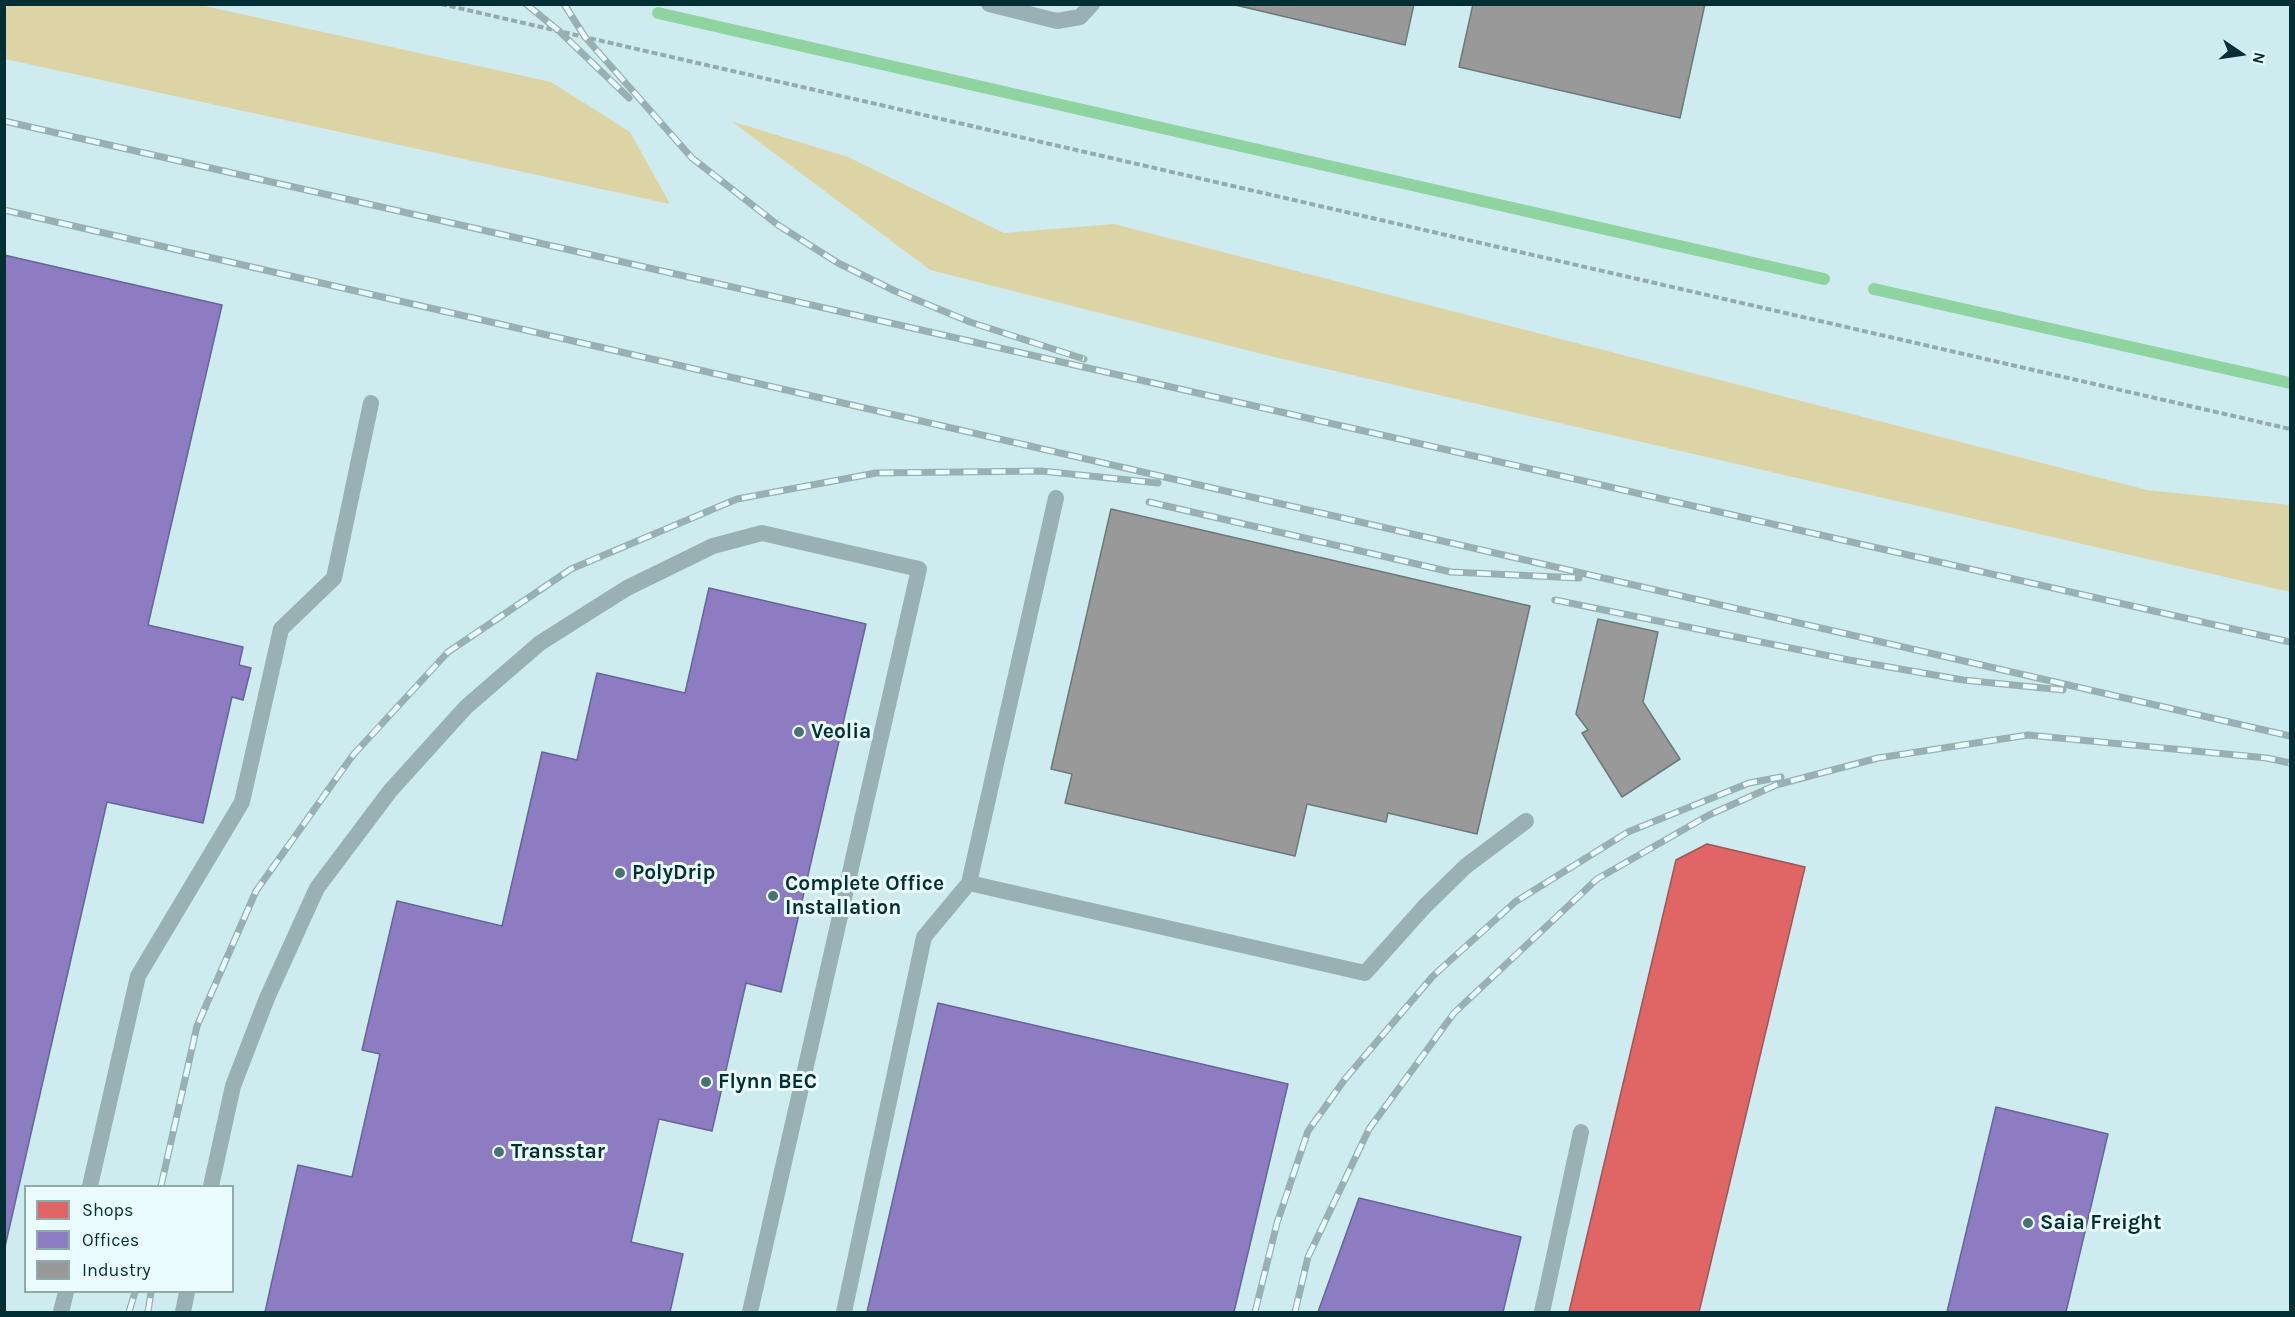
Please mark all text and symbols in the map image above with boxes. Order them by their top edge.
north arrow [2211,24,2271,84]
text: N [2248,50,2270,66]
place label: Veolia [811,719,871,745]
marker: Veolia [792,725,806,739]
place label: PolyDrip [632,860,715,886]
marker: PolyDrip [613,866,627,880]
place label: Complete Office Installation [785,871,944,921]
marker: Complete Office Installation [766,889,780,903]
place label: Flynn BEC [718,1069,817,1095]
marker: Flynn BEC [699,1075,713,1089]
place label: Transstar [511,1139,605,1165]
marker: Transstar [492,1145,506,1159]
legend [24,1185,234,1293]
text: Shops [82,1199,134,1221]
place label: Saia Freight [2040,1210,2161,1236]
marker: Saia Freight [2021,1216,2035,1230]
text: Offices [82,1229,139,1251]
text: Industry [82,1259,151,1281]

